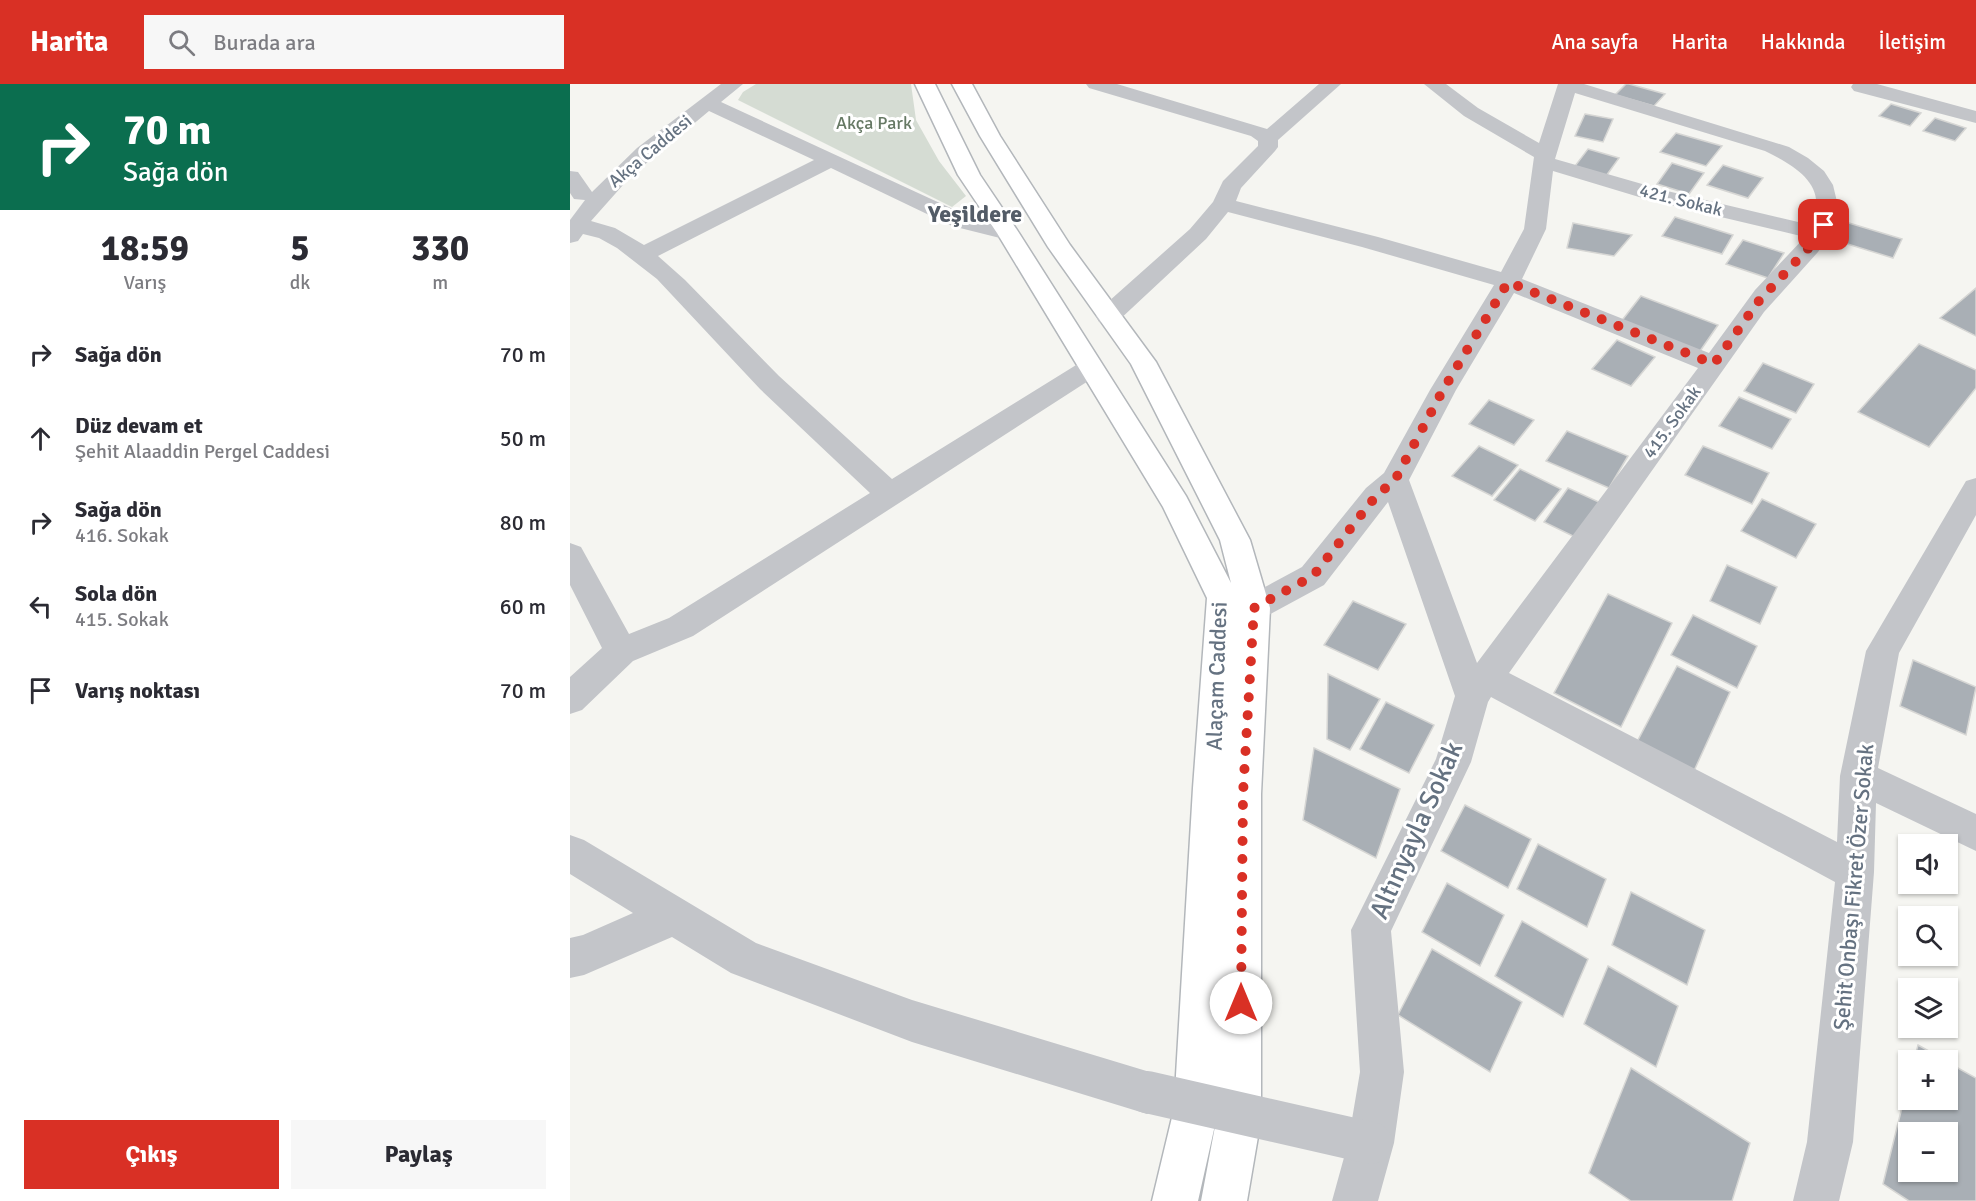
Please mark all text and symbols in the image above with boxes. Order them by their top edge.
search box [144,15,564,69]
text: Harita [30,25,108,59]
icon: search [165,26,198,59]
text: Burada ara [213,29,316,56]
text: Ana sayfa [1551,29,1638,55]
text: Harita [1671,29,1728,55]
text: Hakkında [1761,29,1846,55]
text: İletişim [1879,29,1946,55]
text: 70 m [123,105,212,156]
icon: right [24,108,102,186]
street label: Akça Caddesi [604,110,696,192]
park label: Akça Park [836,112,912,134]
text: Sağa dön [123,156,229,189]
street label: 421. Sokak [1637,179,1725,221]
district label: Yeşildere [927,199,1022,229]
pin [1798,199,1849,250]
icon: arrive [1807,208,1840,241]
text: 18:59 [101,226,189,271]
text: 5 [290,226,310,271]
text: 330 [411,226,469,271]
text: Varış [123,270,166,295]
text: dk [290,270,310,295]
text: m [432,270,448,295]
icon: right [24,338,57,371]
text: Sağa dön [75,341,162,368]
text: 70 m [500,341,546,368]
street label: 415. Sokak [1638,381,1706,463]
text: Düz devam et [75,412,203,439]
icon: ahead [24,422,57,455]
text: 50 m [500,425,546,452]
text: Şehit Alaaddin Pergel Caddesi [75,439,330,464]
text: Sağa dön [75,496,162,523]
icon: right [24,506,57,539]
text: 80 m [500,509,546,536]
text: 416. Sokak [75,523,169,548]
text: Sola dön [75,580,157,607]
icon: left [24,590,57,623]
text: 60 m [500,593,546,620]
street label: Alaçam Caddesi [1200,601,1233,751]
text: 415. Sokak [75,607,169,632]
icon: arrive [24,674,57,707]
text: Varış noktası [75,677,200,704]
text: 70 m [500,677,546,704]
street label: Altınyayla Sokak [1363,736,1470,924]
street label: Şehit Onbaşı Fikret Özer Sokak [1828,743,1879,1031]
map controls [1898,834,1958,1182]
button: sound [1898,834,1958,894]
button: search [1898,906,1958,966]
position arrow [1209,971,1273,1035]
button: layers [1898,978,1958,1038]
button: + [1898,1050,1958,1110]
button: Çıkış [24,1120,279,1189]
button: Paylaş [291,1120,546,1189]
button: − [1898,1122,1958,1182]

